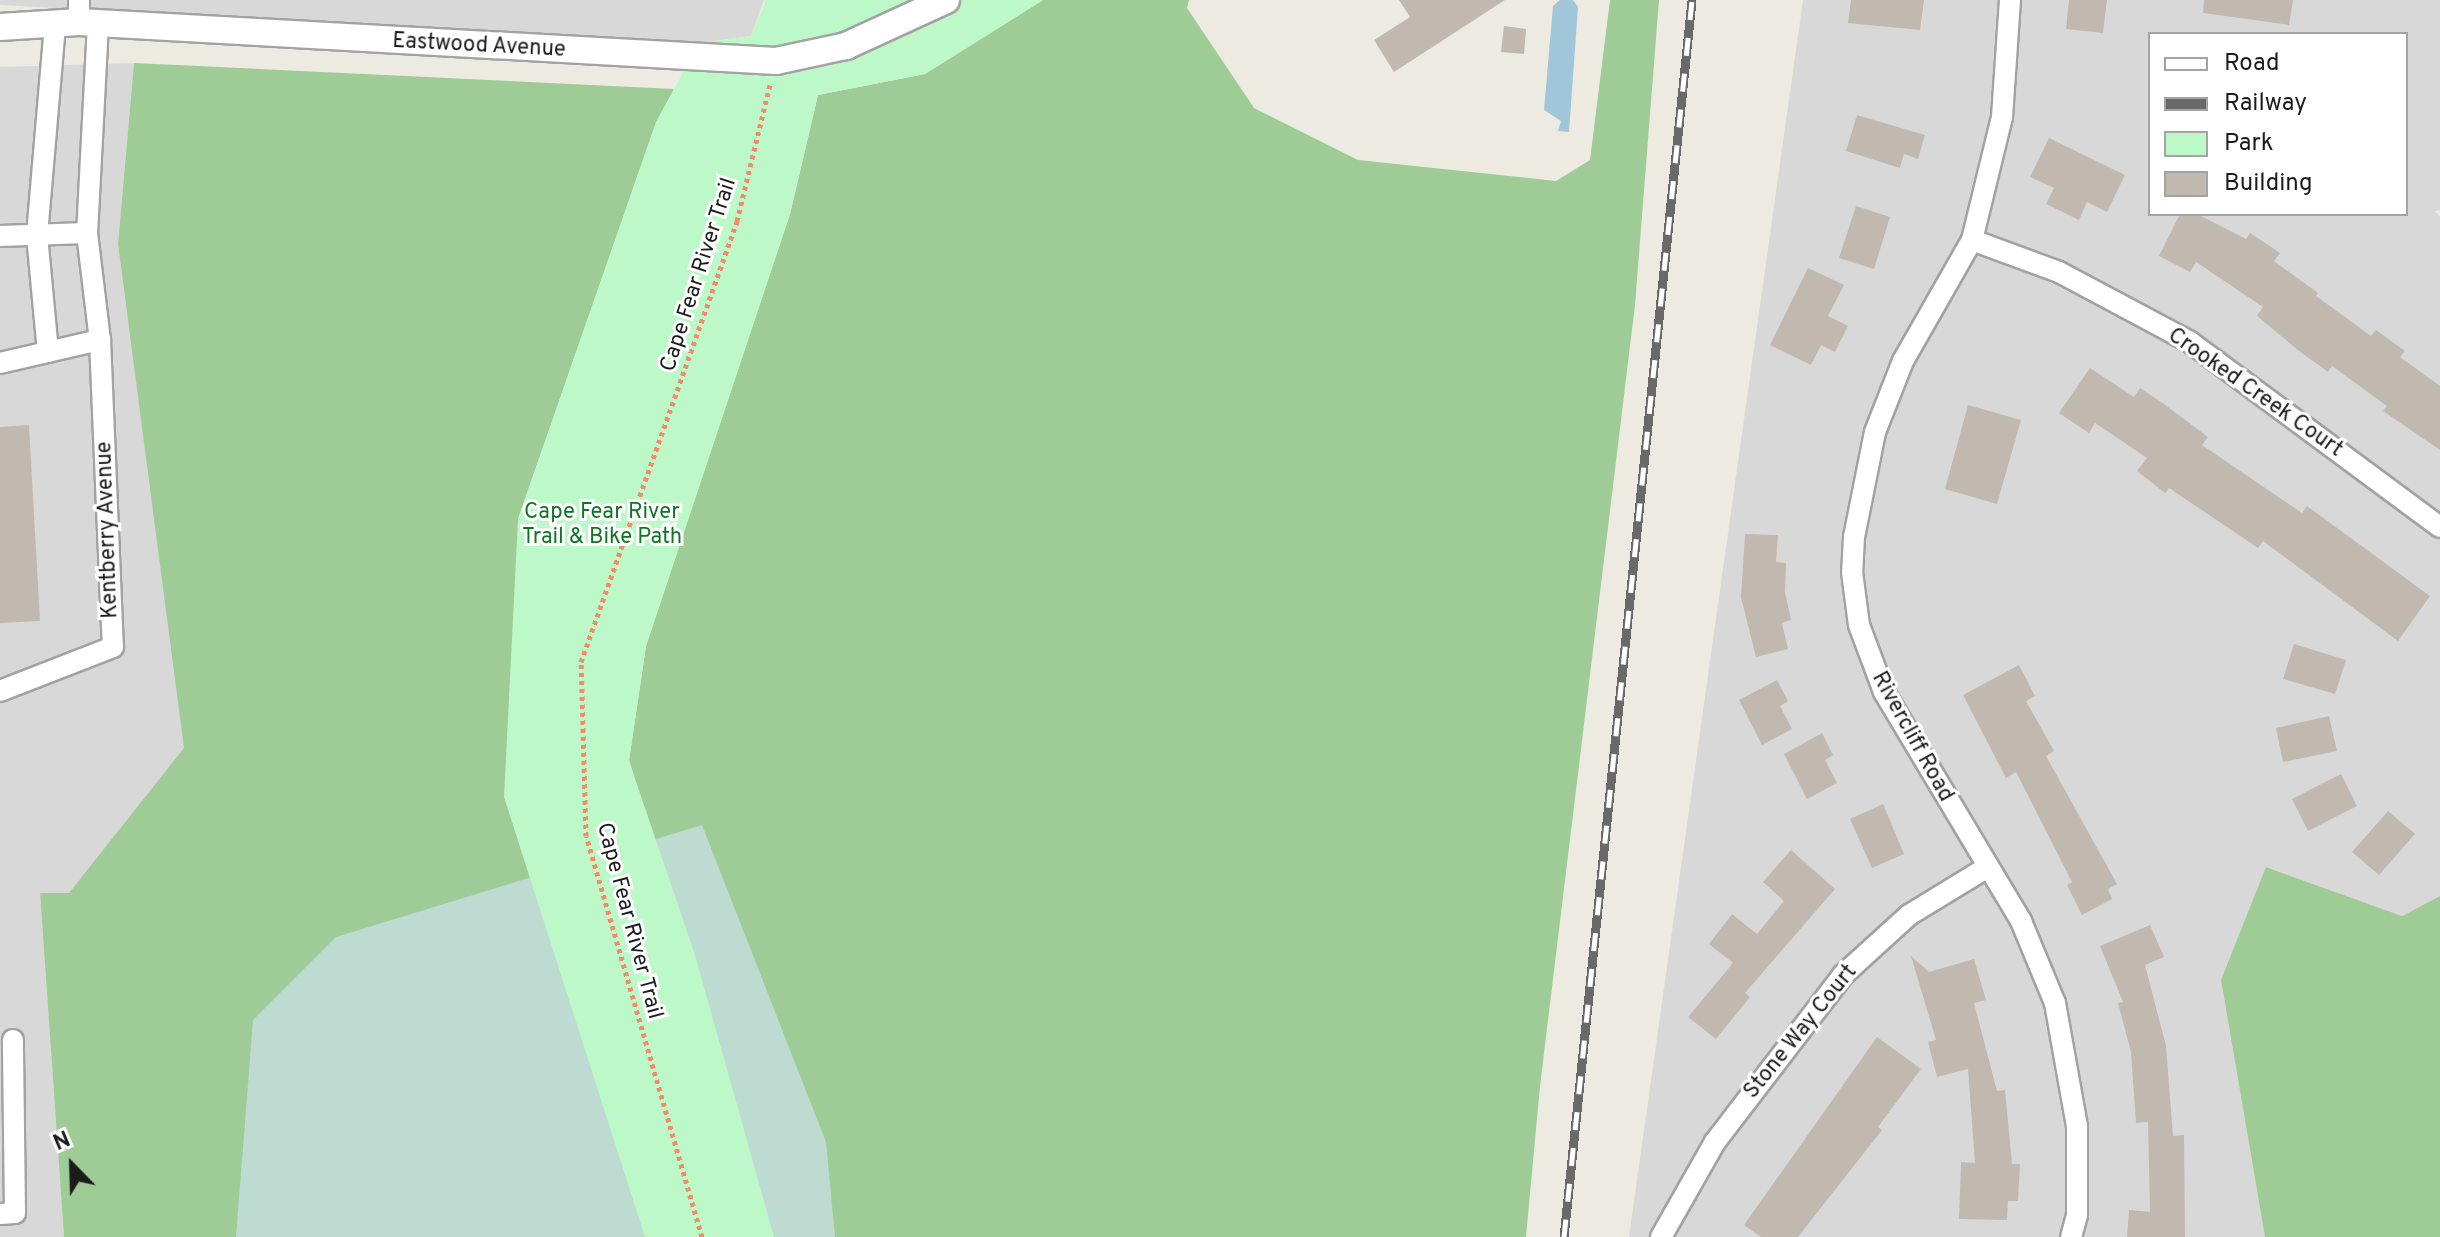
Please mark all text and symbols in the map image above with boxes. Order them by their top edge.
street label: Eastwood Avenue [391,28,567,64]
legend [2148,32,2408,216]
text: Road [2224,49,2280,79]
text: Railway [2224,89,2307,119]
text: Park [2224,129,2274,159]
text: Building [2224,169,2313,199]
street label: Cape Fear River Trail [655,174,743,376]
street label: Crooked Creek Court [2162,323,2348,463]
street label: Kentberry Avenue [92,440,124,620]
park label: Cape Fear River Trail & Bike Path [522,499,682,550]
street label: Rivercliff Road [1865,667,1959,807]
street label: Cape Fear River Trail [590,820,668,1022]
street label: Stone Way Court [1739,959,1863,1105]
north arrow [32,1125,112,1205]
text: N [50,1127,75,1158]

